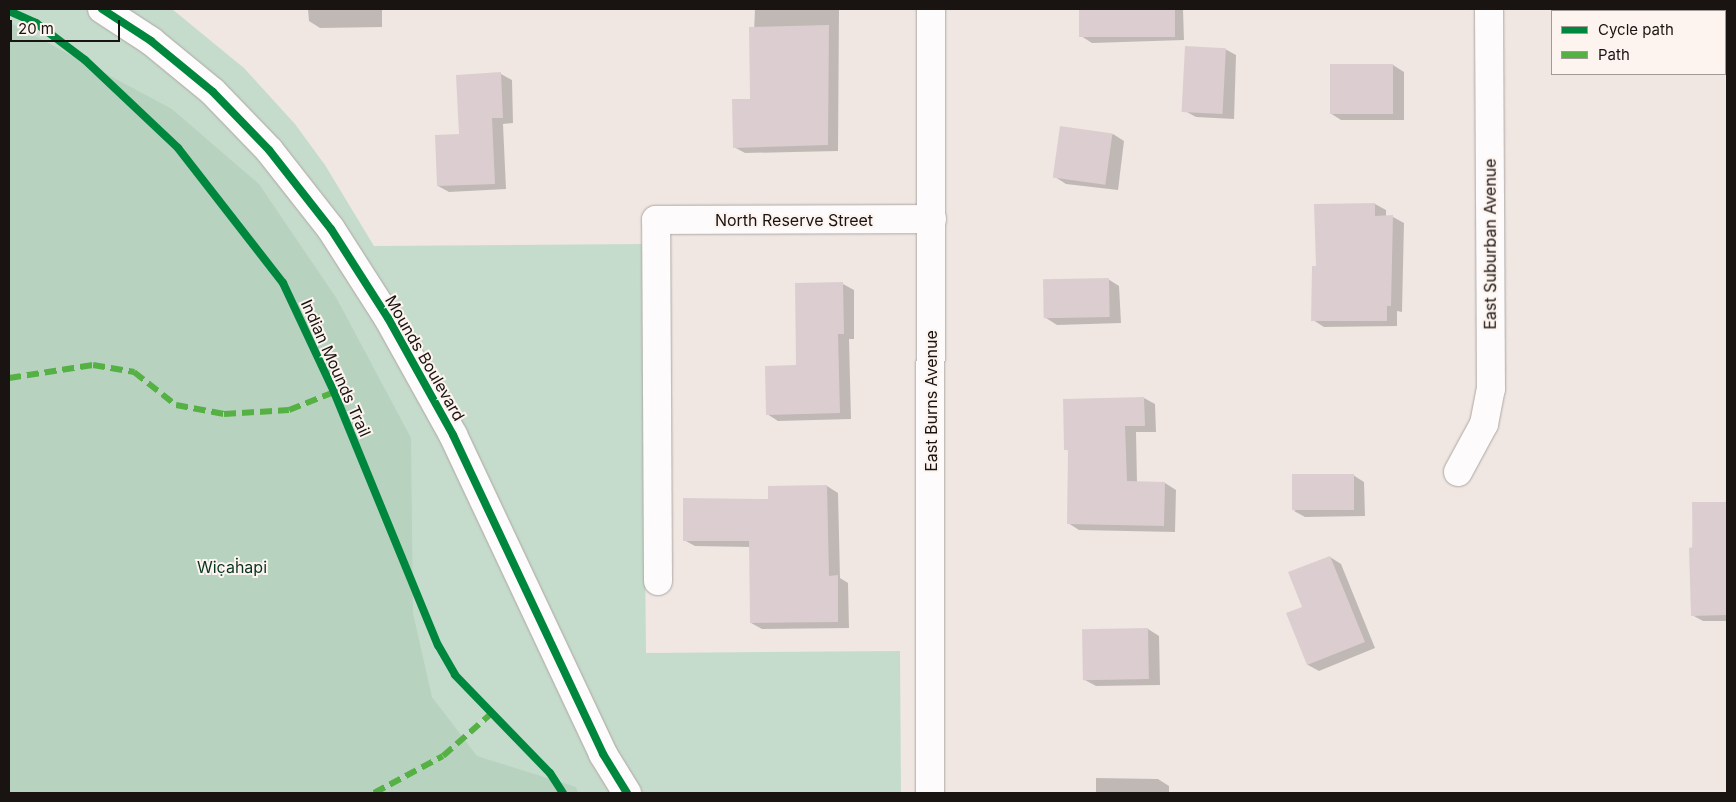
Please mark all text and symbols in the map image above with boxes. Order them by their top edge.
scale bar [12,10,122,42]
legend [1551,10,1726,75]
text: 20 m [18,19,54,38]
text: Cycle path [1598,20,1674,39]
text: Path [1598,45,1630,64]
street label: East Suburban Avenue [1480,158,1500,330]
street label: North Reserve Street [715,210,873,230]
street label: Mounds Boulevard [381,292,469,424]
street label: Indian Mounds Trail [297,296,375,440]
street label: East Burns Avenue [921,330,941,472]
park label: Wic̣aḣapi [197,557,267,577]

